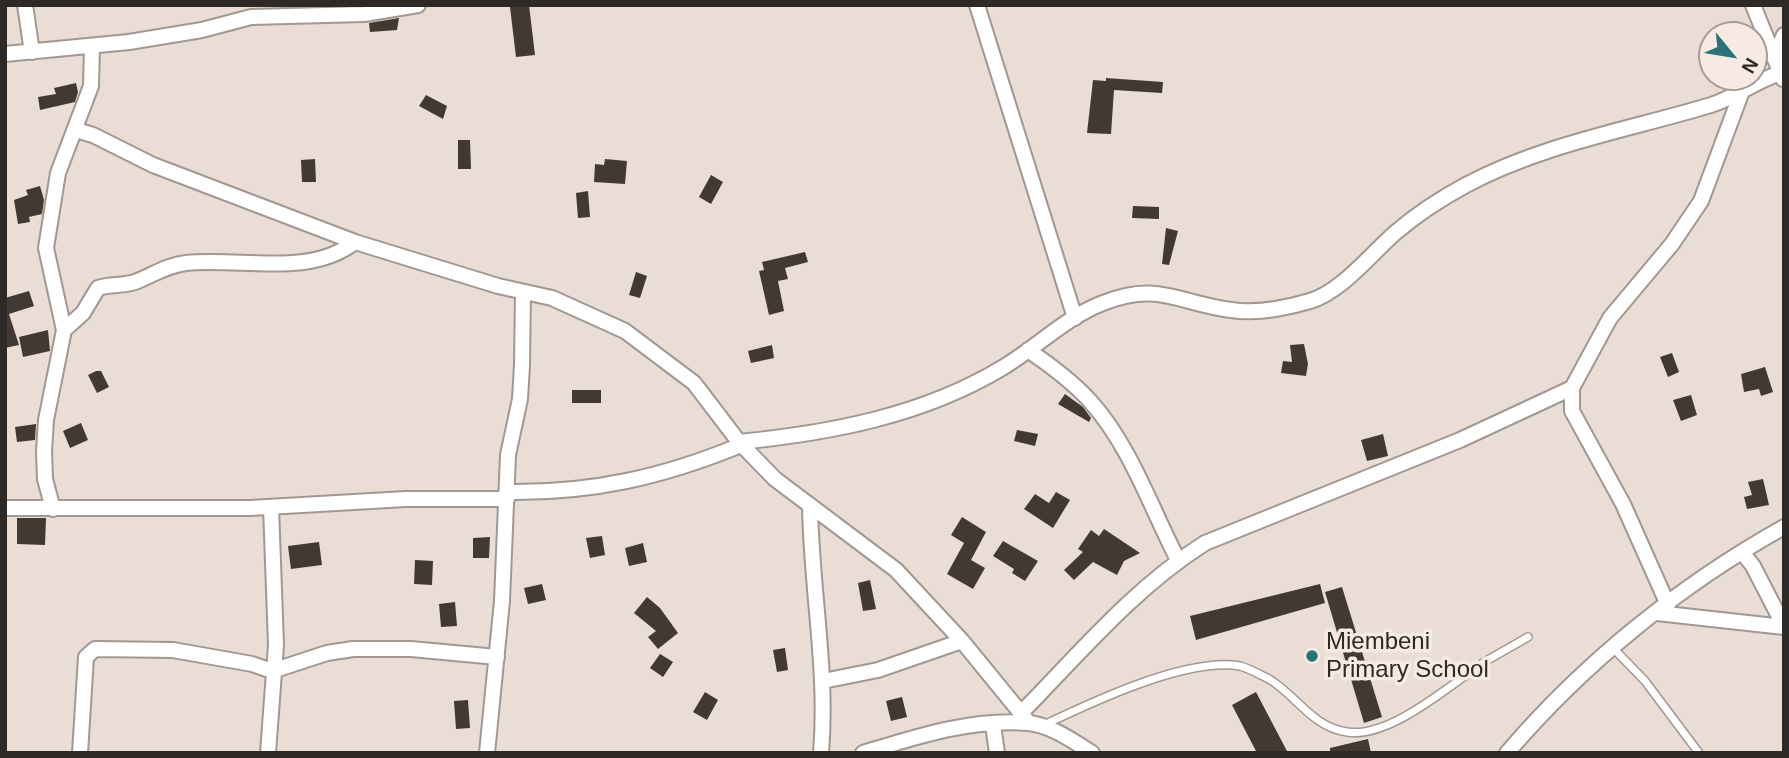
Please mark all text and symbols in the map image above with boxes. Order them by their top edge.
north arrow [1698,21,1768,91]
text: N [1737,55,1762,77]
place label: Miembeni Primary School [1326,628,1489,684]
marker: Miembeni Primary School [1304,648,1320,664]

